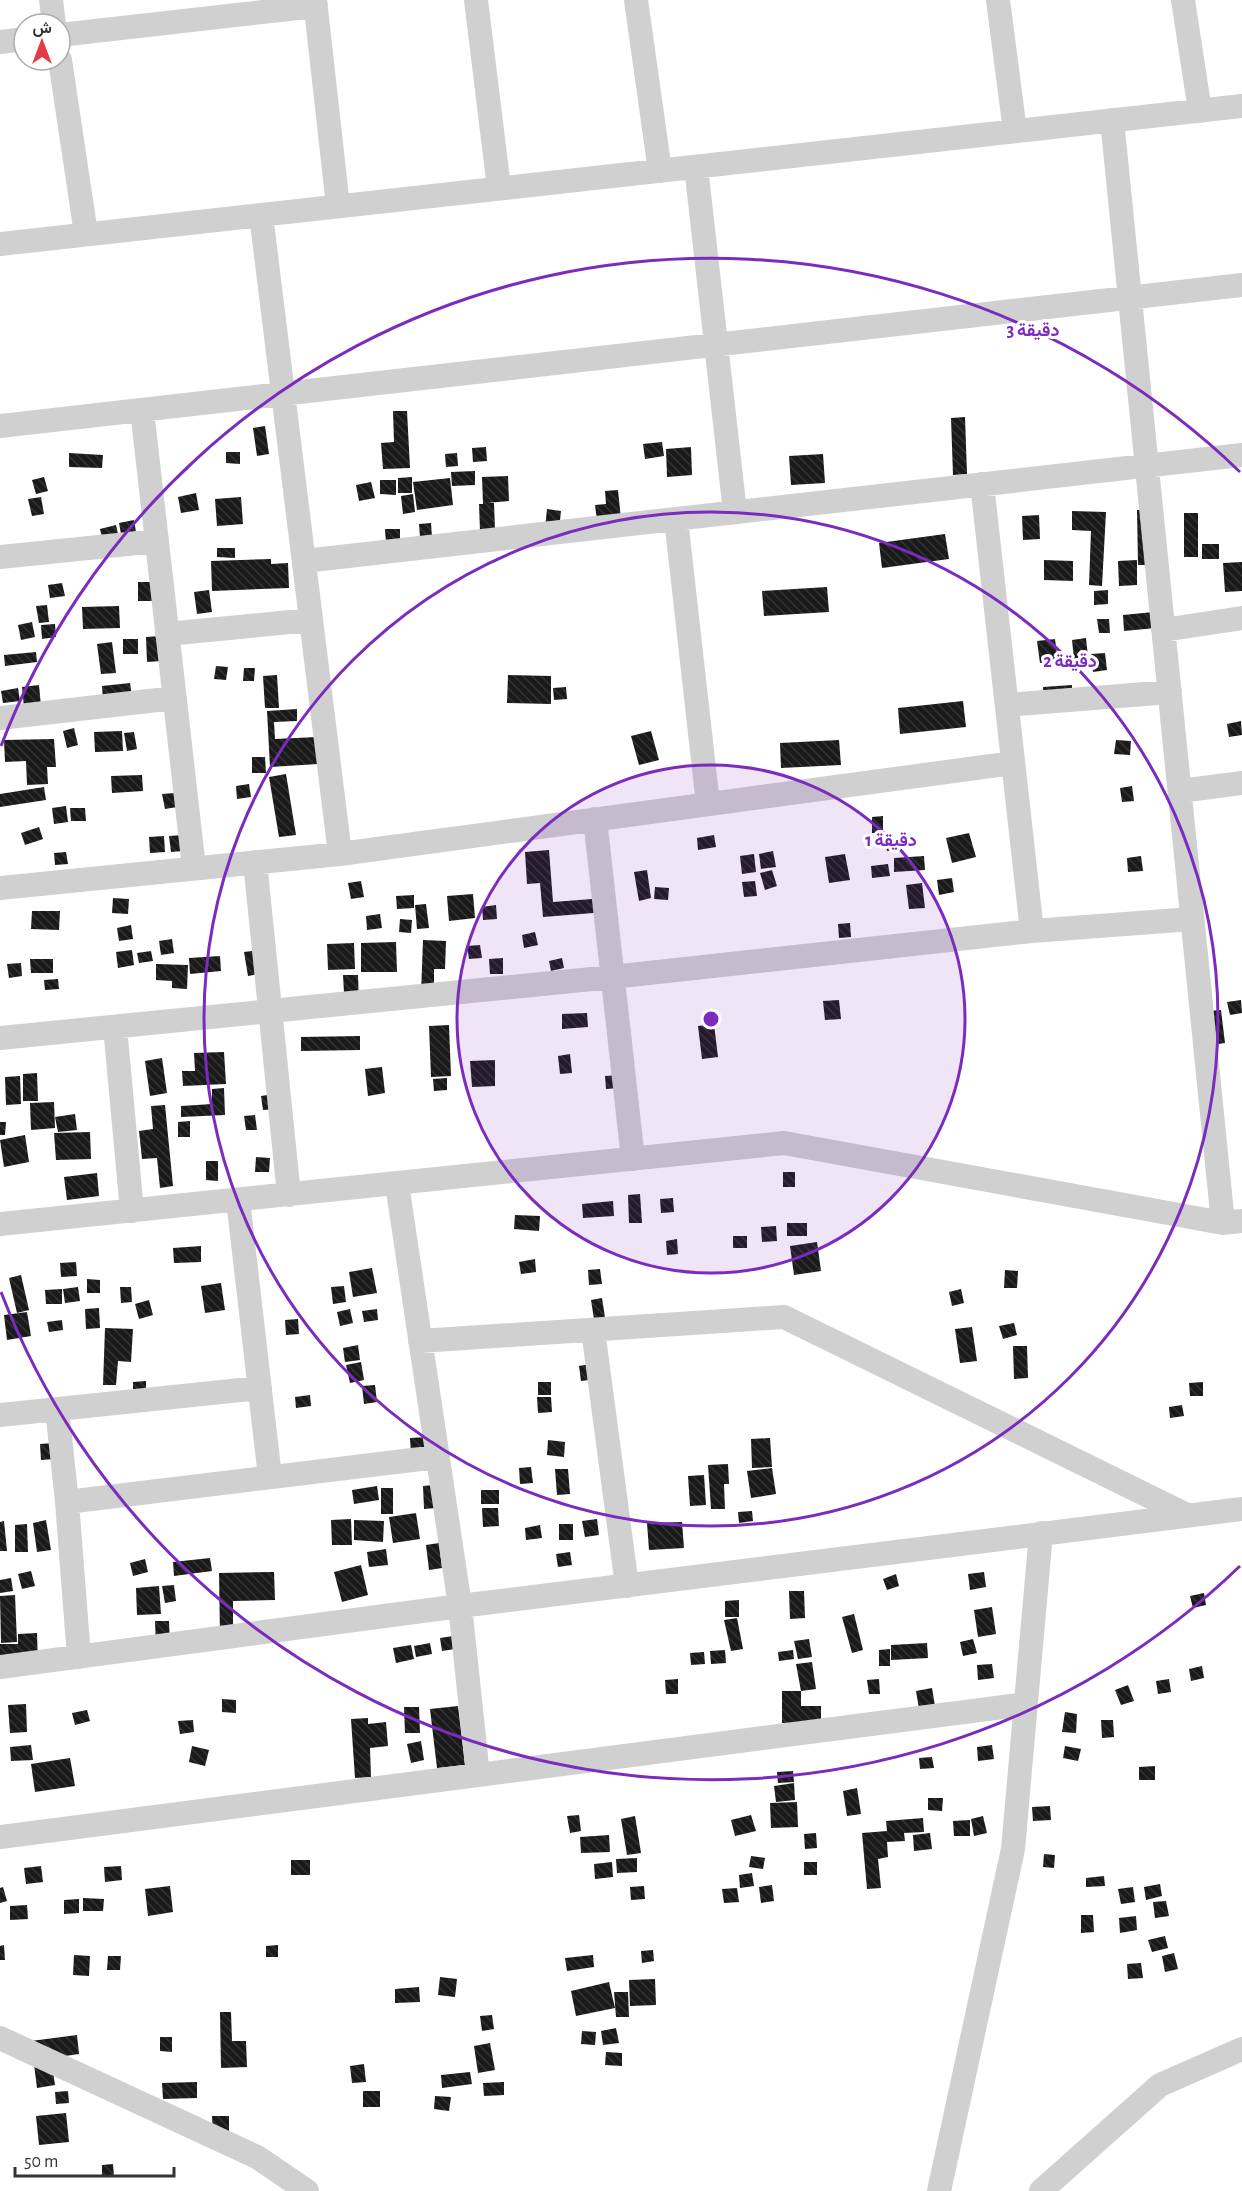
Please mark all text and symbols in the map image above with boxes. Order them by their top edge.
north arrow [12,12,72,72]
text: ش [32,20,52,37]
text: 3 دقيقة [1007,322,1059,341]
text: 2 دقيقة [1043,653,1097,672]
text: 1 دقيقة [865,832,917,851]
centre of rings [701,1009,721,1029]
scale bar [15,2140,174,2178]
text: 50 m [24,2153,58,2171]

